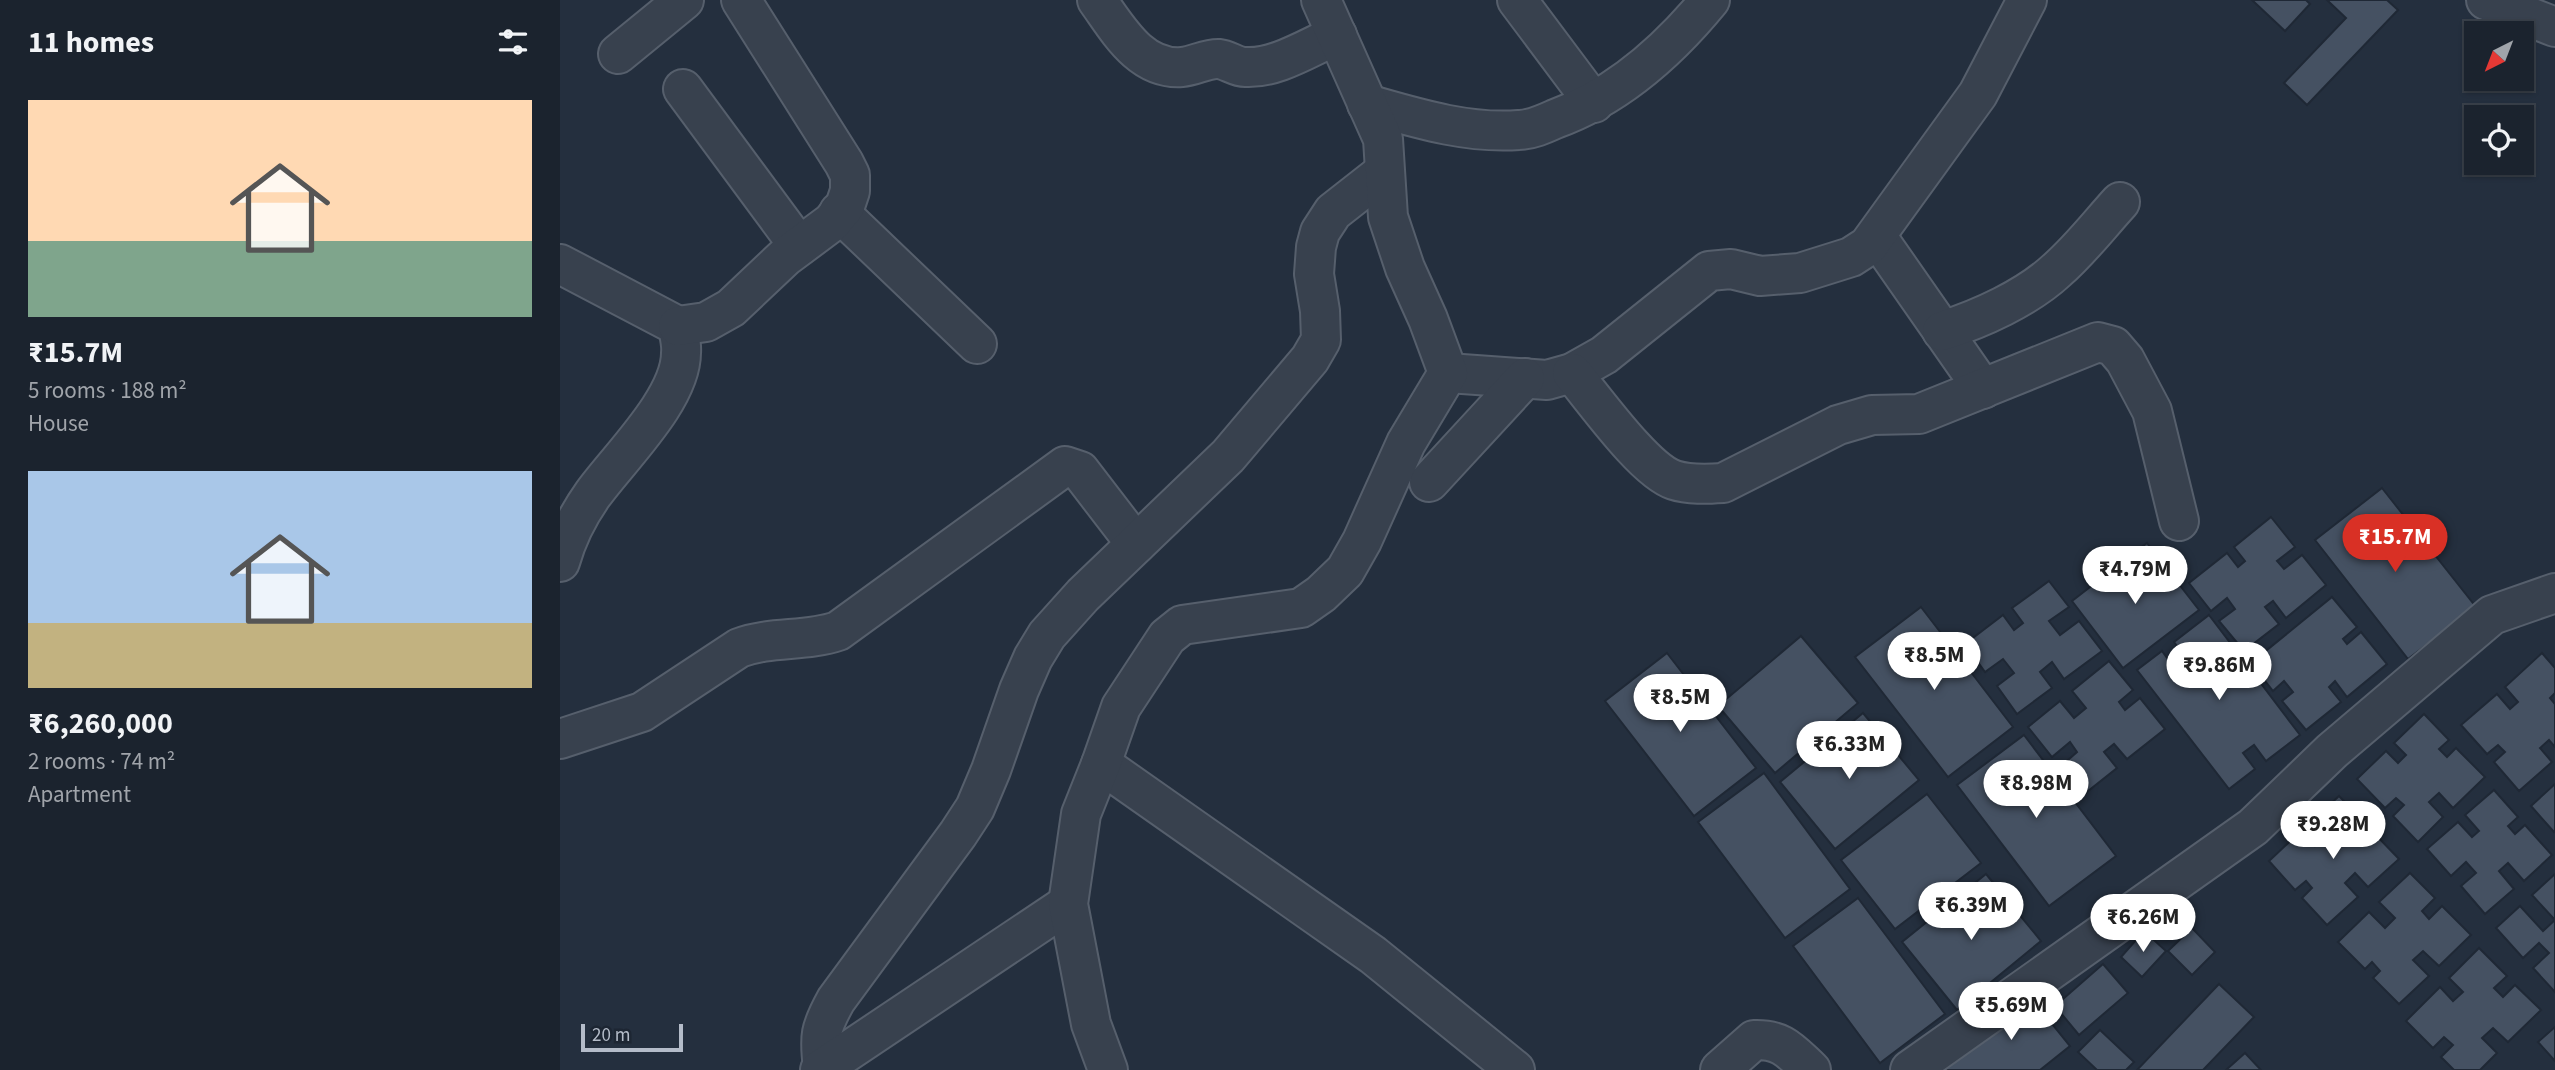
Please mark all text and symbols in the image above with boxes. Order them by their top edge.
text: 11 homes [28,21,154,64]
north arrow [2464,21,2534,91]
map controls [2464,21,2534,175]
icon: filters [494,23,532,61]
button: locate [2464,105,2534,175]
icon: home [217,145,343,271]
text: ₹15.7M [28,331,123,374]
text: 5 rooms · 188 m² [28,374,187,407]
text: House [28,407,89,440]
pin: ₹15.7M [2338,514,2452,574]
icon: home [217,516,343,642]
text: ₹15.7M [2358,520,2432,553]
pin: ₹4.79M [2078,546,2192,606]
text: ₹4.79M [2098,552,2172,585]
pin: ₹8.5M [1885,632,1983,692]
text: ₹8.5M [1904,638,1964,671]
pin: ₹9.86M [2162,642,2276,702]
text: ₹9.86M [2182,648,2256,681]
pin: ₹8.5M [1631,674,1729,734]
text: ₹8.5M [1650,680,1710,713]
text: ₹6,260,000 [28,702,173,745]
pin: ₹6.33M [1792,722,1906,781]
text: ₹6.33M [1812,727,1886,760]
text: 2 rooms · 74 m² [28,745,175,778]
pin: ₹8.98M [1979,760,2093,820]
text: ₹8.98M [1999,766,2073,799]
text: Apartment [28,778,131,811]
pin: ₹9.28M [2276,802,2390,861]
text: ₹9.28M [2296,807,2370,840]
pin: ₹6.39M [1914,883,2028,942]
text: ₹6.39M [1934,888,2008,921]
pin: ₹6.26M [2086,894,2200,954]
text: ₹6.26M [2106,900,2180,933]
pin: ₹5.69M [1954,982,2068,1042]
text: ₹5.69M [1974,988,2048,1021]
scale bar [581,1021,682,1053]
text: 20 m [592,1022,630,1049]

